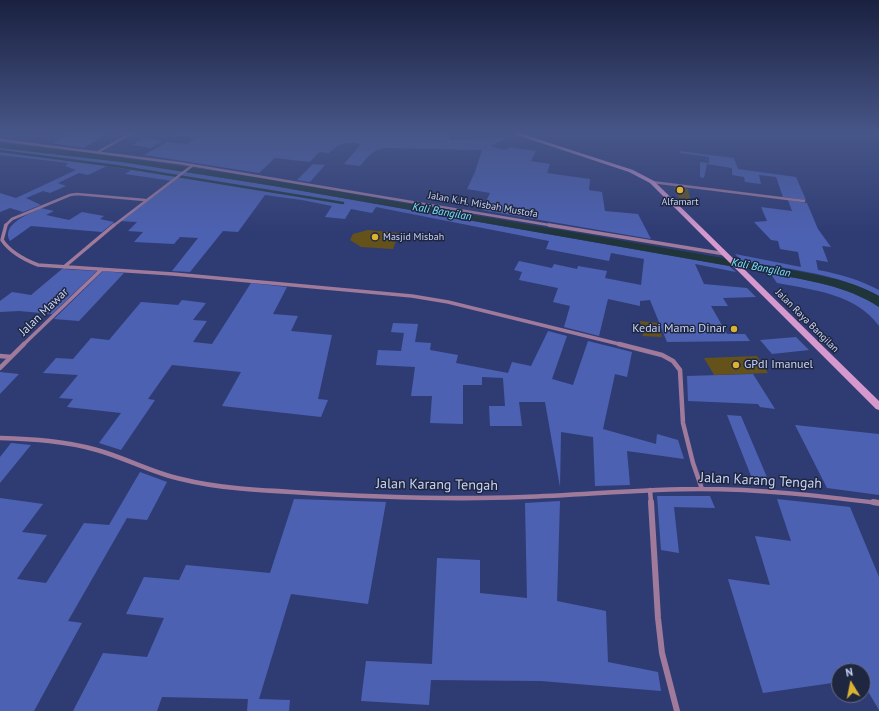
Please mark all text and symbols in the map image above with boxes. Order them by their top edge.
marker: Alfamart [675,185,685,195]
street label: Jalan K.H. Misbah Mustofa [427,189,539,221]
place label: Alfamart [661,196,699,208]
water label: Kali Bangilan [411,200,473,224]
place label: Masjid Misbah [383,231,444,243]
marker: Masjid Misbah [370,232,380,242]
water label: Kali Bangilan [730,256,792,280]
street label: Jalan Mawar [16,285,72,339]
street label: Jalan Raya Bangilan [773,287,841,355]
place label: Kedai Mama Dinar [632,322,726,336]
marker: Kedai Mama Dinar [729,324,739,334]
place label: GPdI Imanuel [744,358,813,372]
marker: GPdI Imanuel [731,360,741,370]
street label: Jalan Karang Tengah [700,469,822,493]
street label: Jalan Karang Tengah [376,476,498,494]
north arrow [831,663,871,703]
text: N [844,665,854,680]

